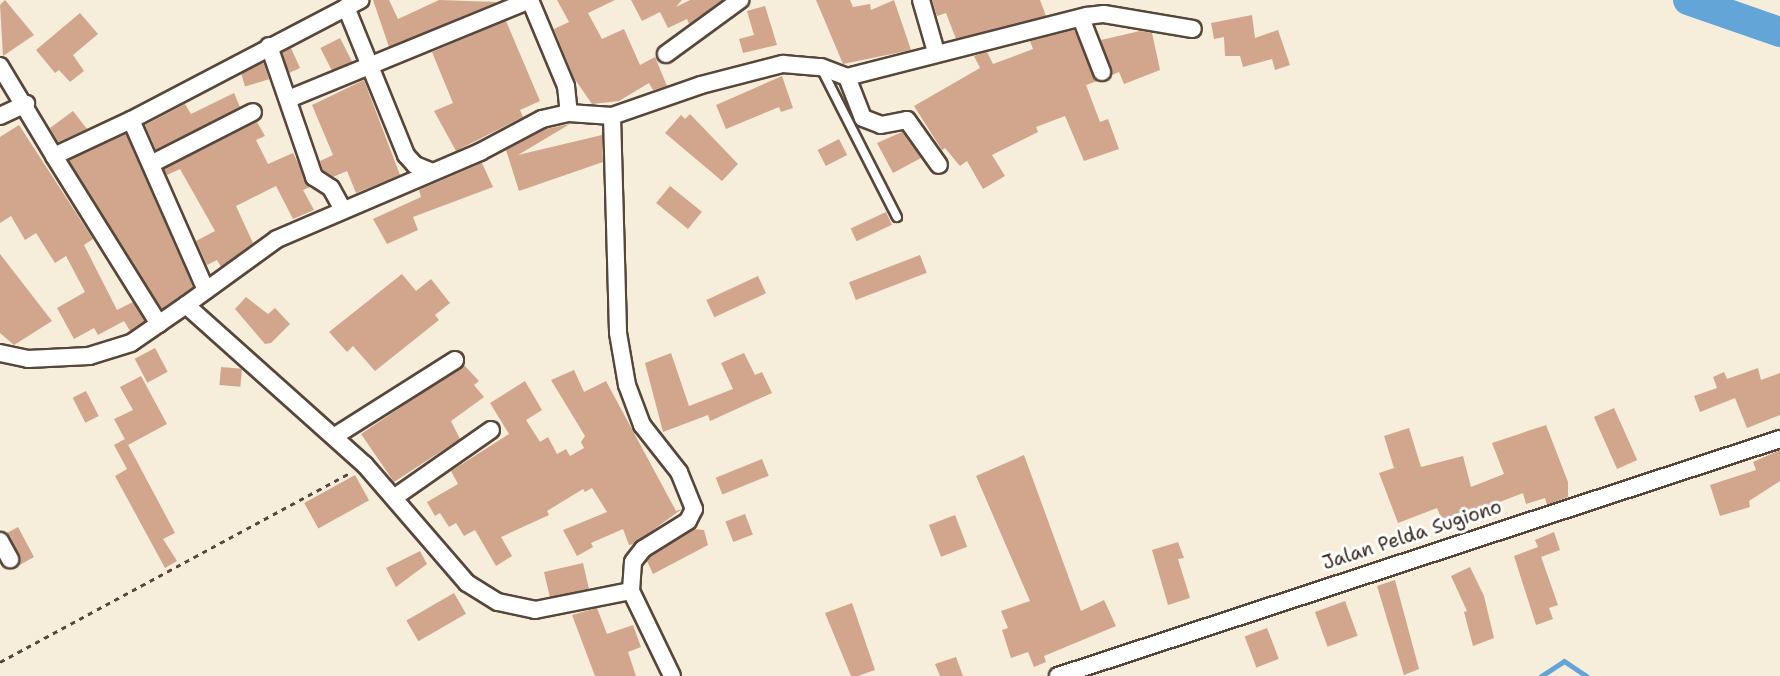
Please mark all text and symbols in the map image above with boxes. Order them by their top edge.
street label: Jalan Pelda Sugiono [1319,495,1505,575]

